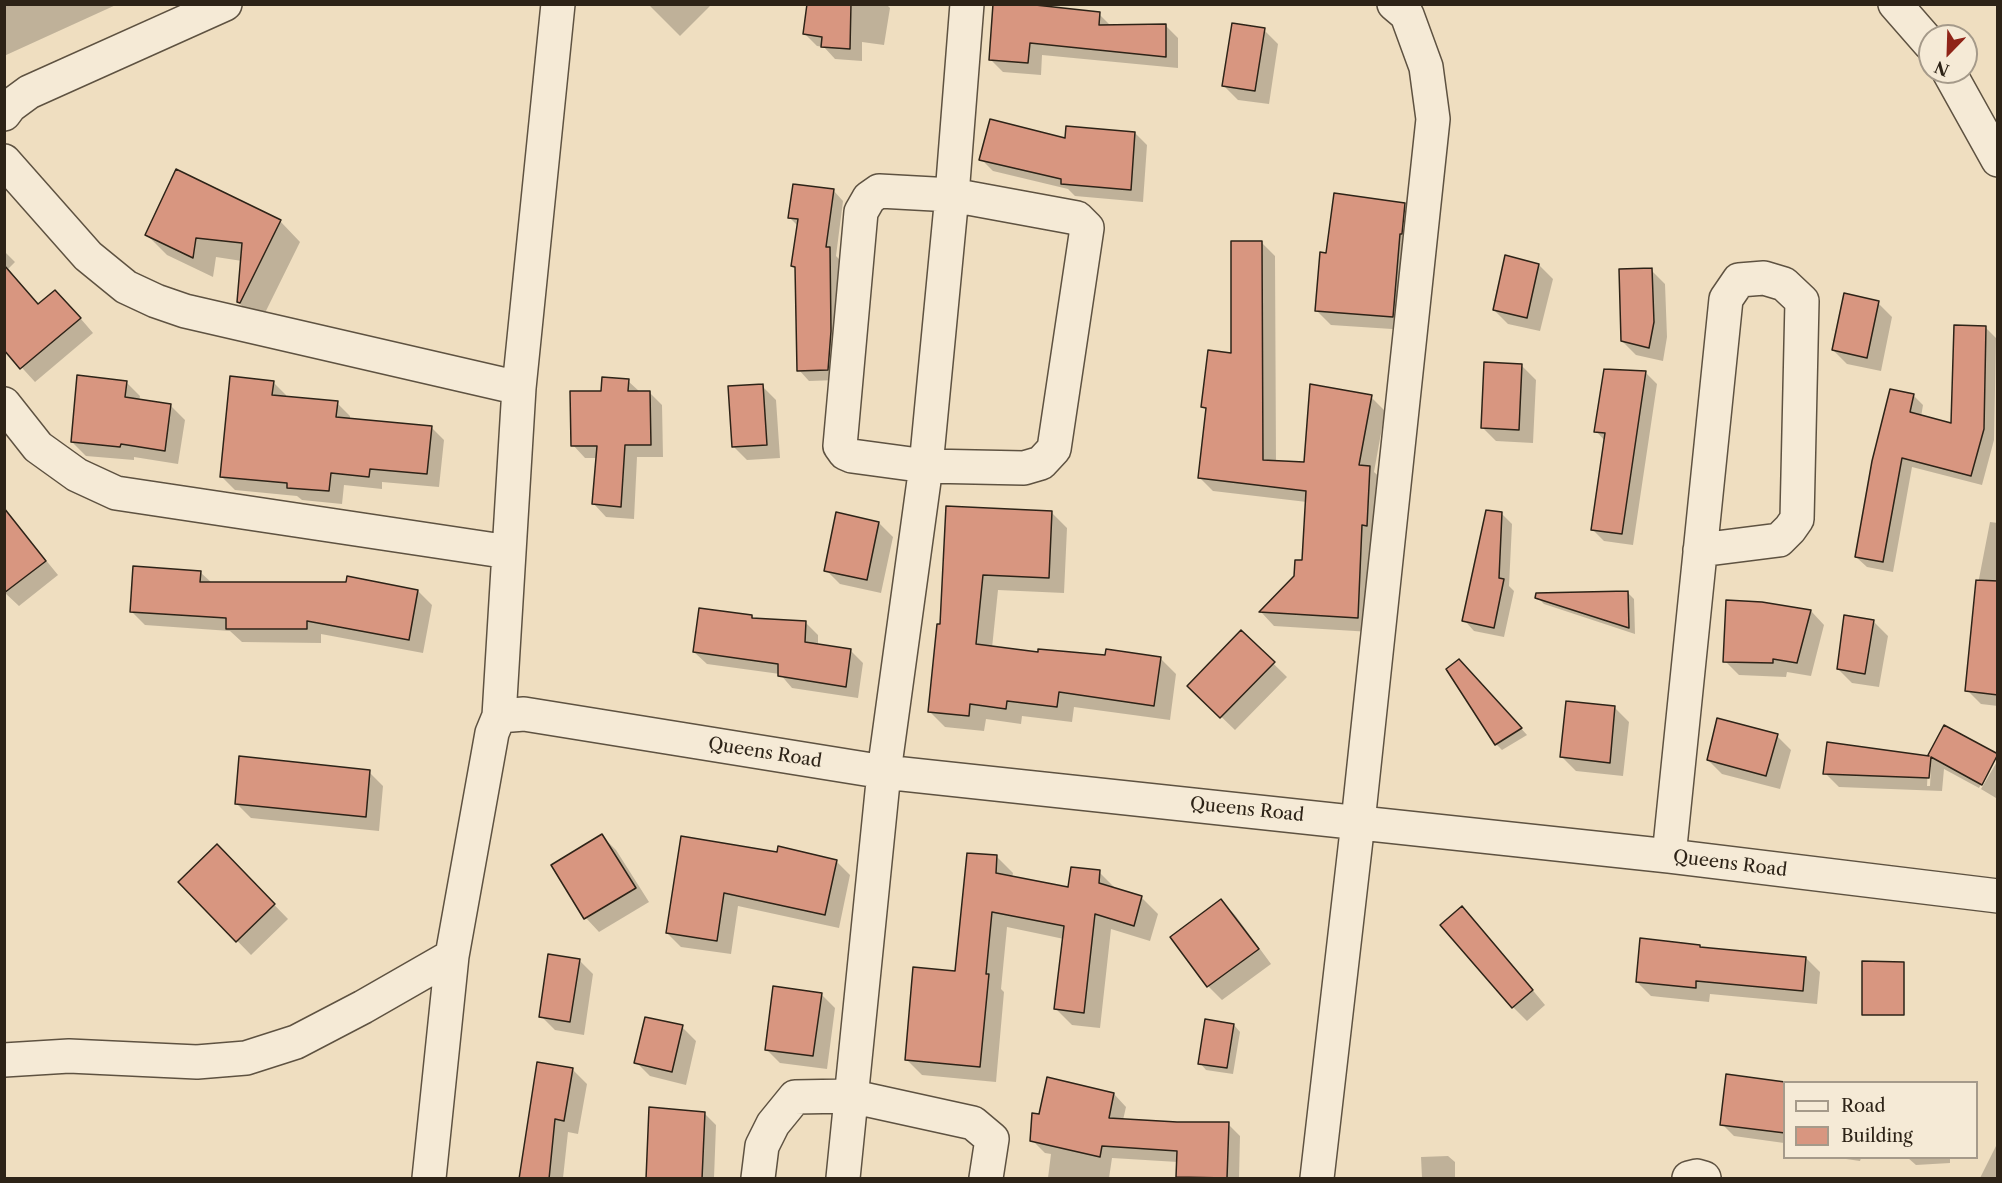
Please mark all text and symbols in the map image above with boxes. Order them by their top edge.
north arrow [1918,24,1978,84]
text: N [1931,57,1952,81]
street label: Queens Road [707,733,823,773]
street label: Queens Road [1189,793,1305,827]
street label: Queens Road [1672,846,1788,882]
legend [1783,1081,1978,1159]
text: Road [1841,1095,1886,1117]
text: Building [1841,1125,1913,1147]

